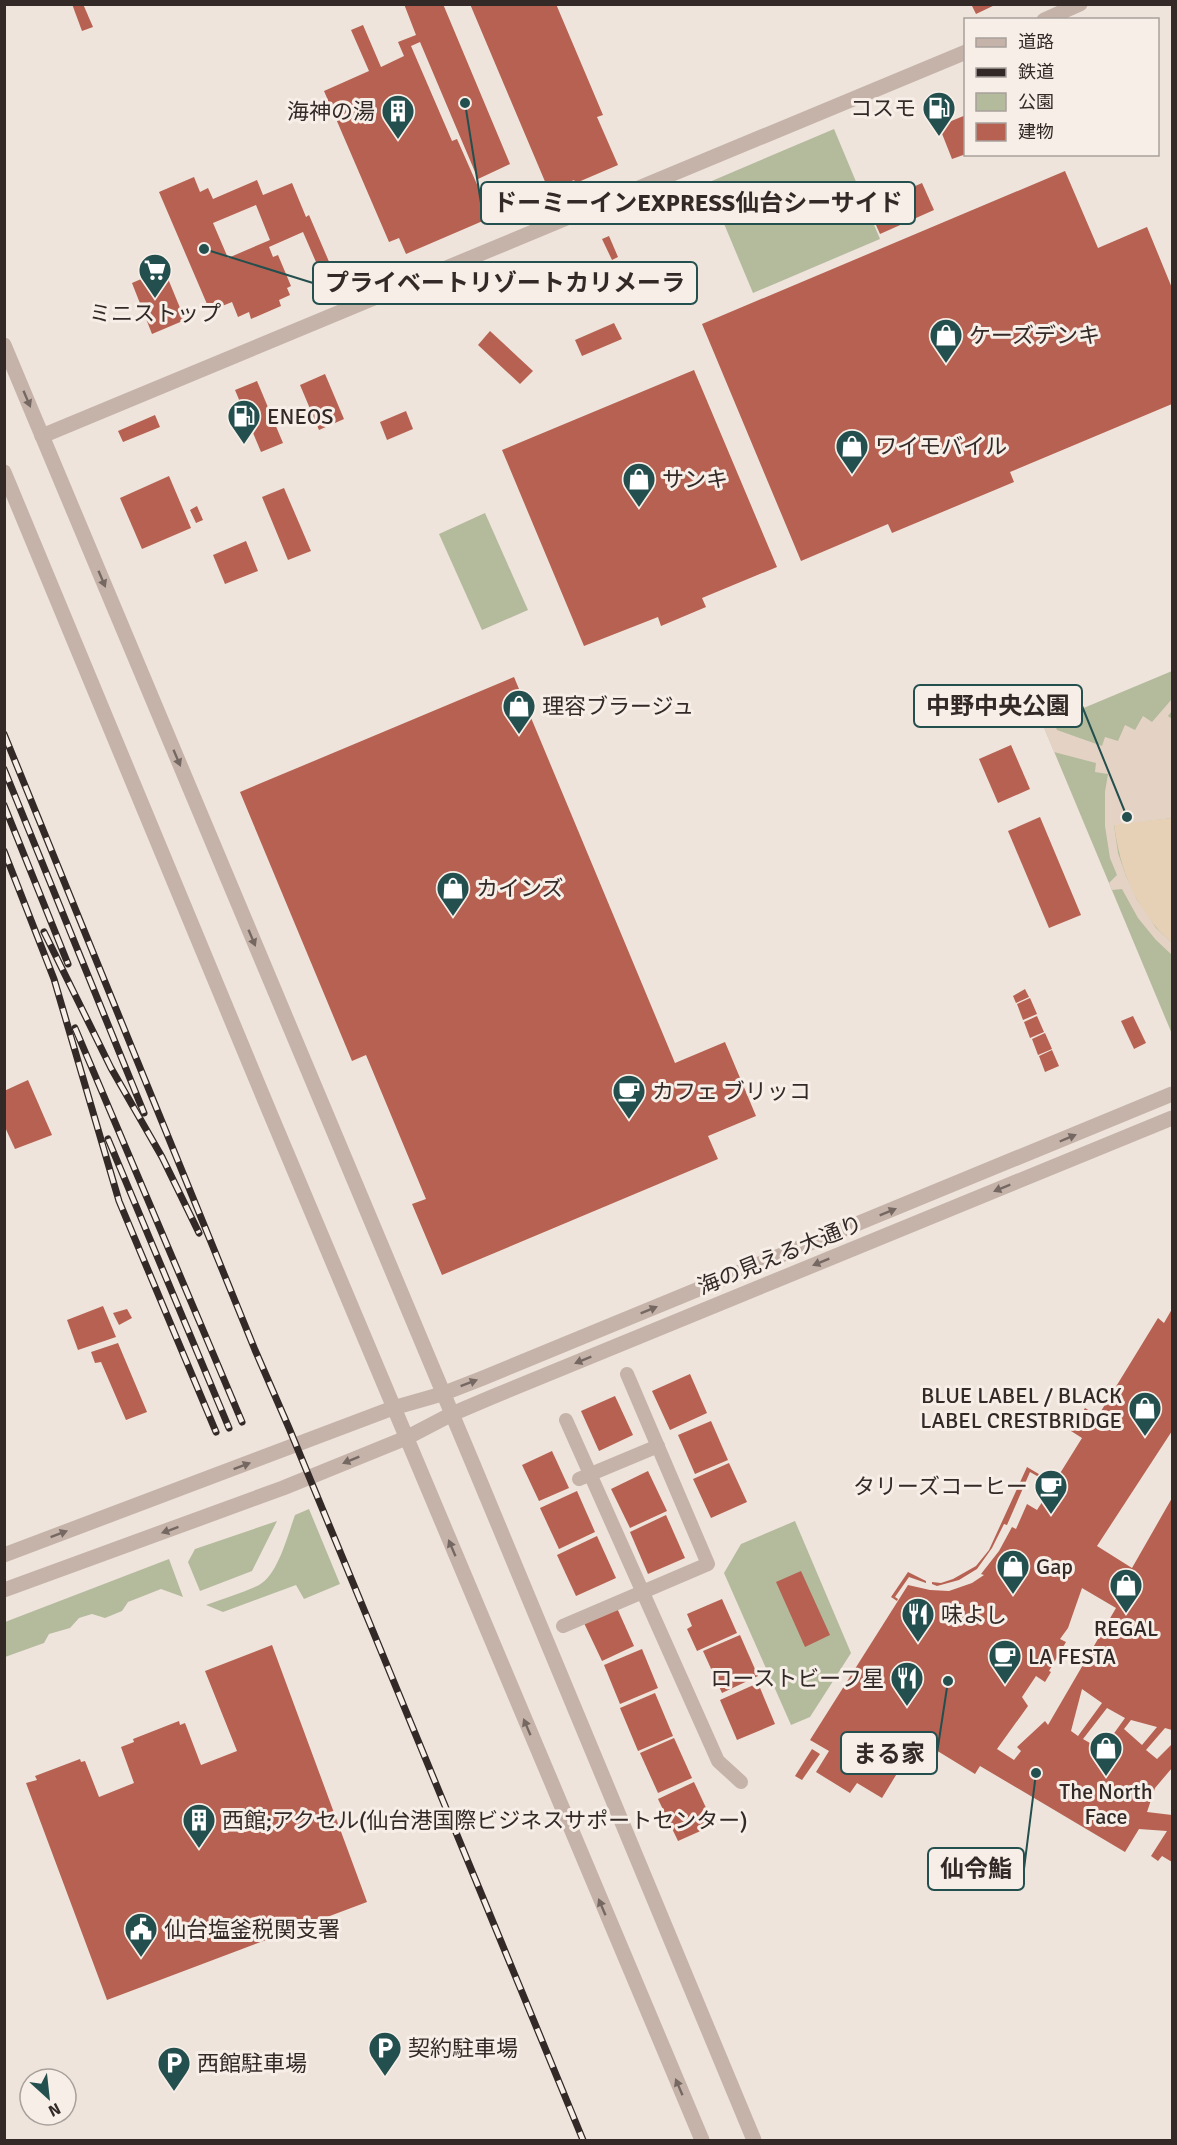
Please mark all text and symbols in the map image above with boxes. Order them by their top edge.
legend [964,18,1159,156]
text: 道路 [1018,31,1054,53]
text: 鉄道 [1018,61,1054,83]
fuel station icon: コスモ [921,90,957,137]
text: 公園 [1018,91,1054,113]
building icon: 海神の湯 [380,93,416,140]
place label: コスモ [850,95,916,122]
place label: 海神の湯 [287,98,375,125]
text: 建物 [1018,121,1054,143]
callout: ドーミーインEXPRESS仙台シーサイド [481,182,915,224]
text: ドーミーインEXPRESS仙台シーサイド [493,188,903,218]
supermarket icon: ミニストップ [137,252,173,299]
callout: プライベートリゾートカリメーラ [313,262,697,304]
text: プライベートリゾートカリメーラ [325,268,685,298]
place label: ミニストップ [89,300,221,327]
shop icon: ケーズデンキ [928,317,964,364]
place label: ケーズデンキ [969,322,1100,349]
one-way arrow [22,390,32,408]
fuel station icon: ENEOS [226,398,262,445]
place label: ENEOS [267,403,333,430]
shop icon: ワイモバイル [834,428,870,475]
place label: ワイモバイル [875,433,1007,460]
shop icon: サンキ [621,461,657,508]
place label: サンキ [662,466,728,493]
one-way arrow [97,570,107,588]
callout: 中野中央公園 [914,685,1082,727]
shop icon: 理容ブラージュ [501,688,537,735]
text: 中野中央公園 [926,691,1070,721]
place label: 理容ブラージュ [542,693,694,720]
one-way arrow [172,750,182,768]
shop icon: カインズ [435,870,471,917]
place label: カインズ [476,875,564,902]
one-way arrow [248,930,257,947]
cafe icon: カフェ ブリッコ [611,1073,647,1120]
place label: カフェ ブリッコ [652,1078,811,1105]
one-way arrow [1060,1133,1078,1143]
one-way arrow [992,1183,1010,1193]
one-way arrow [879,1207,897,1216]
street label: 海の見える大通り [694,1210,866,1300]
one-way arrow [812,1257,830,1267]
one-way arrow [640,1305,658,1314]
one-way arrow [573,1355,591,1365]
one-way arrow [460,1378,478,1388]
place label: BLUE LABEL / BLACK LABEL CRESTBRIDGE [920,1382,1122,1434]
shop icon: BLUE LABEL / BLACK LABEL CRESTBRIDGE [1127,1390,1163,1437]
one-way arrow [342,1455,360,1465]
one-way arrow [233,1461,251,1470]
cafe icon: タリーズコーヒー [1033,1468,1069,1515]
place label: タリーズコーヒー [853,1473,1028,1500]
one-way arrow [160,1525,178,1535]
one-way arrow [50,1529,68,1539]
one-way arrow [447,1538,457,1556]
shop icon: Gap [995,1548,1031,1595]
place label: Gap [1036,1553,1073,1580]
shop icon: REGAL [1108,1567,1144,1614]
restaurant icon: 味よし [900,1596,936,1643]
place label: 味よし [941,1601,1007,1628]
place label: REGAL [1094,1615,1158,1642]
cafe icon: LA FESTA [987,1638,1023,1685]
place label: LA FESTA [1028,1643,1117,1670]
restaurant icon: ローストビーフ星 [889,1660,925,1707]
place label: ローストビーフ星 [710,1665,884,1692]
one-way arrow [522,1718,532,1736]
shop icon: The North Face [1088,1730,1124,1777]
callout: まる家 [841,1732,937,1774]
text: まる家 [853,1739,925,1769]
place label: The North Face [1059,1778,1153,1830]
building icon: 西館;アクセル(仙台港国際ビジネスサポートセンター) [181,1802,217,1849]
place label: 西館;アクセル(仙台港国際ビジネスサポートセンター) [222,1807,747,1834]
callout: 仙令鮨 [928,1848,1024,1890]
text: 仙令鮨 [940,1854,1012,1884]
one-way arrow [597,1898,607,1916]
public building icon: 仙台塩釜税関支署 [123,1911,159,1958]
place label: 仙台塩釜税関支署 [164,1916,340,1943]
parking icon: 契約駐車場 [367,2030,403,2077]
place label: 契約駐車場 [408,2035,518,2062]
parking icon: 西館駐車場 [156,2045,192,2092]
place label: 西館駐車場 [197,2050,307,2077]
north arrow [18,2067,78,2127]
one-way arrow [674,2077,684,2095]
text: N [45,2098,64,2121]

